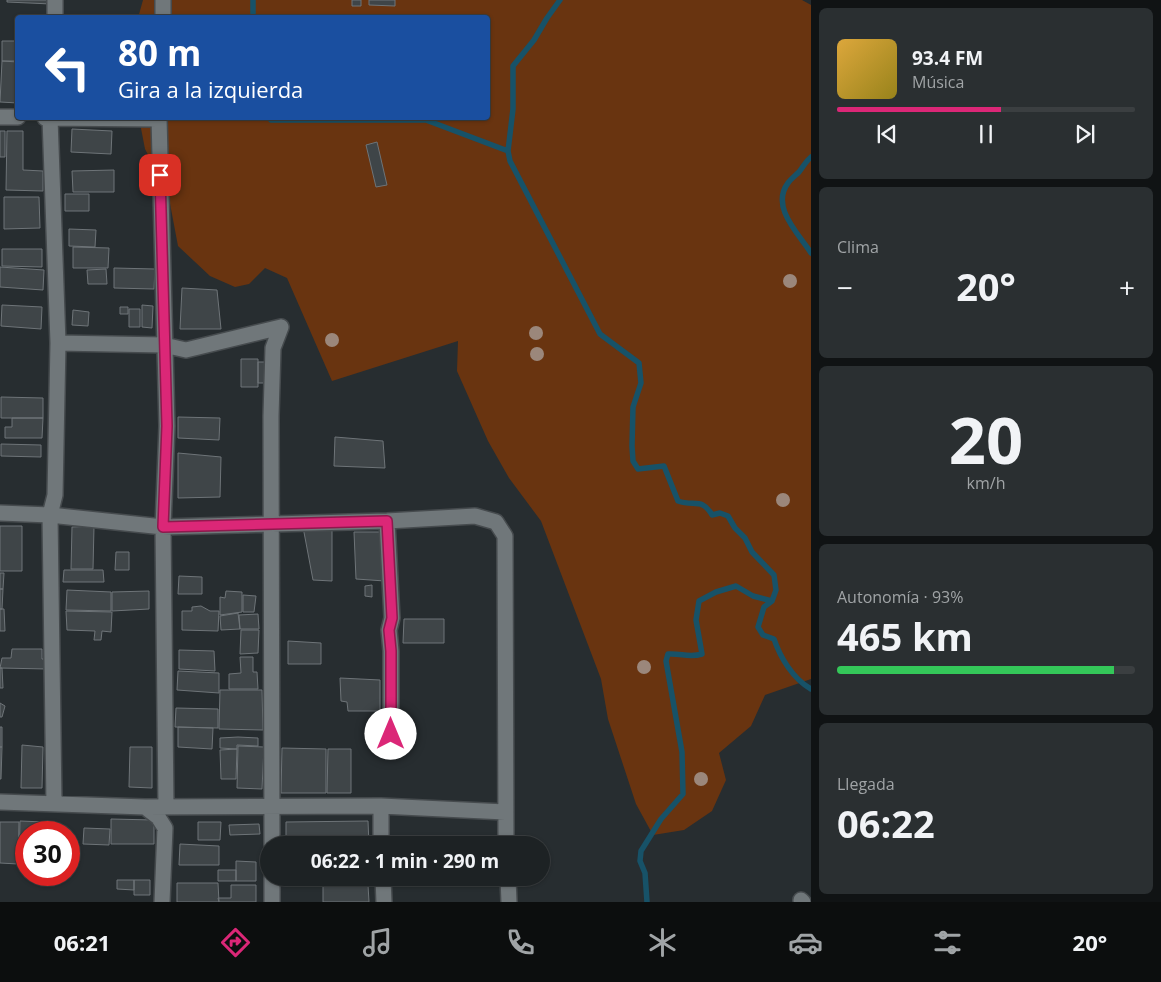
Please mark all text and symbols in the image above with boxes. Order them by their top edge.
text: 80 m [118,29,201,76]
icon: left [35,35,100,100]
text: 93.4 FM [912,45,983,71]
text: Música [912,71,964,93]
text: Gira a la izquierda [118,74,303,104]
icon: previous [873,120,901,148]
icon: pause [972,120,1000,148]
icon: next [1071,120,1099,148]
pin [139,154,181,196]
icon: arrive [146,161,174,189]
text: Clima [837,236,879,258]
text: 20° [956,260,1016,312]
text: − [837,268,853,306]
text: + [1119,268,1135,306]
text: 20 [949,395,1023,483]
text: km/h [967,472,1005,494]
text: Autonomía · 93% [837,586,963,608]
text: 465 km [837,610,973,662]
position arrow [364,707,416,759]
text: Llegada [837,773,895,795]
text: 06:22 [837,797,935,849]
speed limit sign: 30 [15,821,80,886]
text: 06:22 · 1 min · 290 m [311,848,499,874]
icon: directions [218,925,253,960]
icon: music [360,925,395,960]
icon: phone [503,925,538,960]
icon: climate [645,925,680,960]
icon: car [788,925,823,960]
icon: filters [930,925,965,960]
text: 06:21 [54,927,110,957]
text: 20° [1073,927,1107,957]

